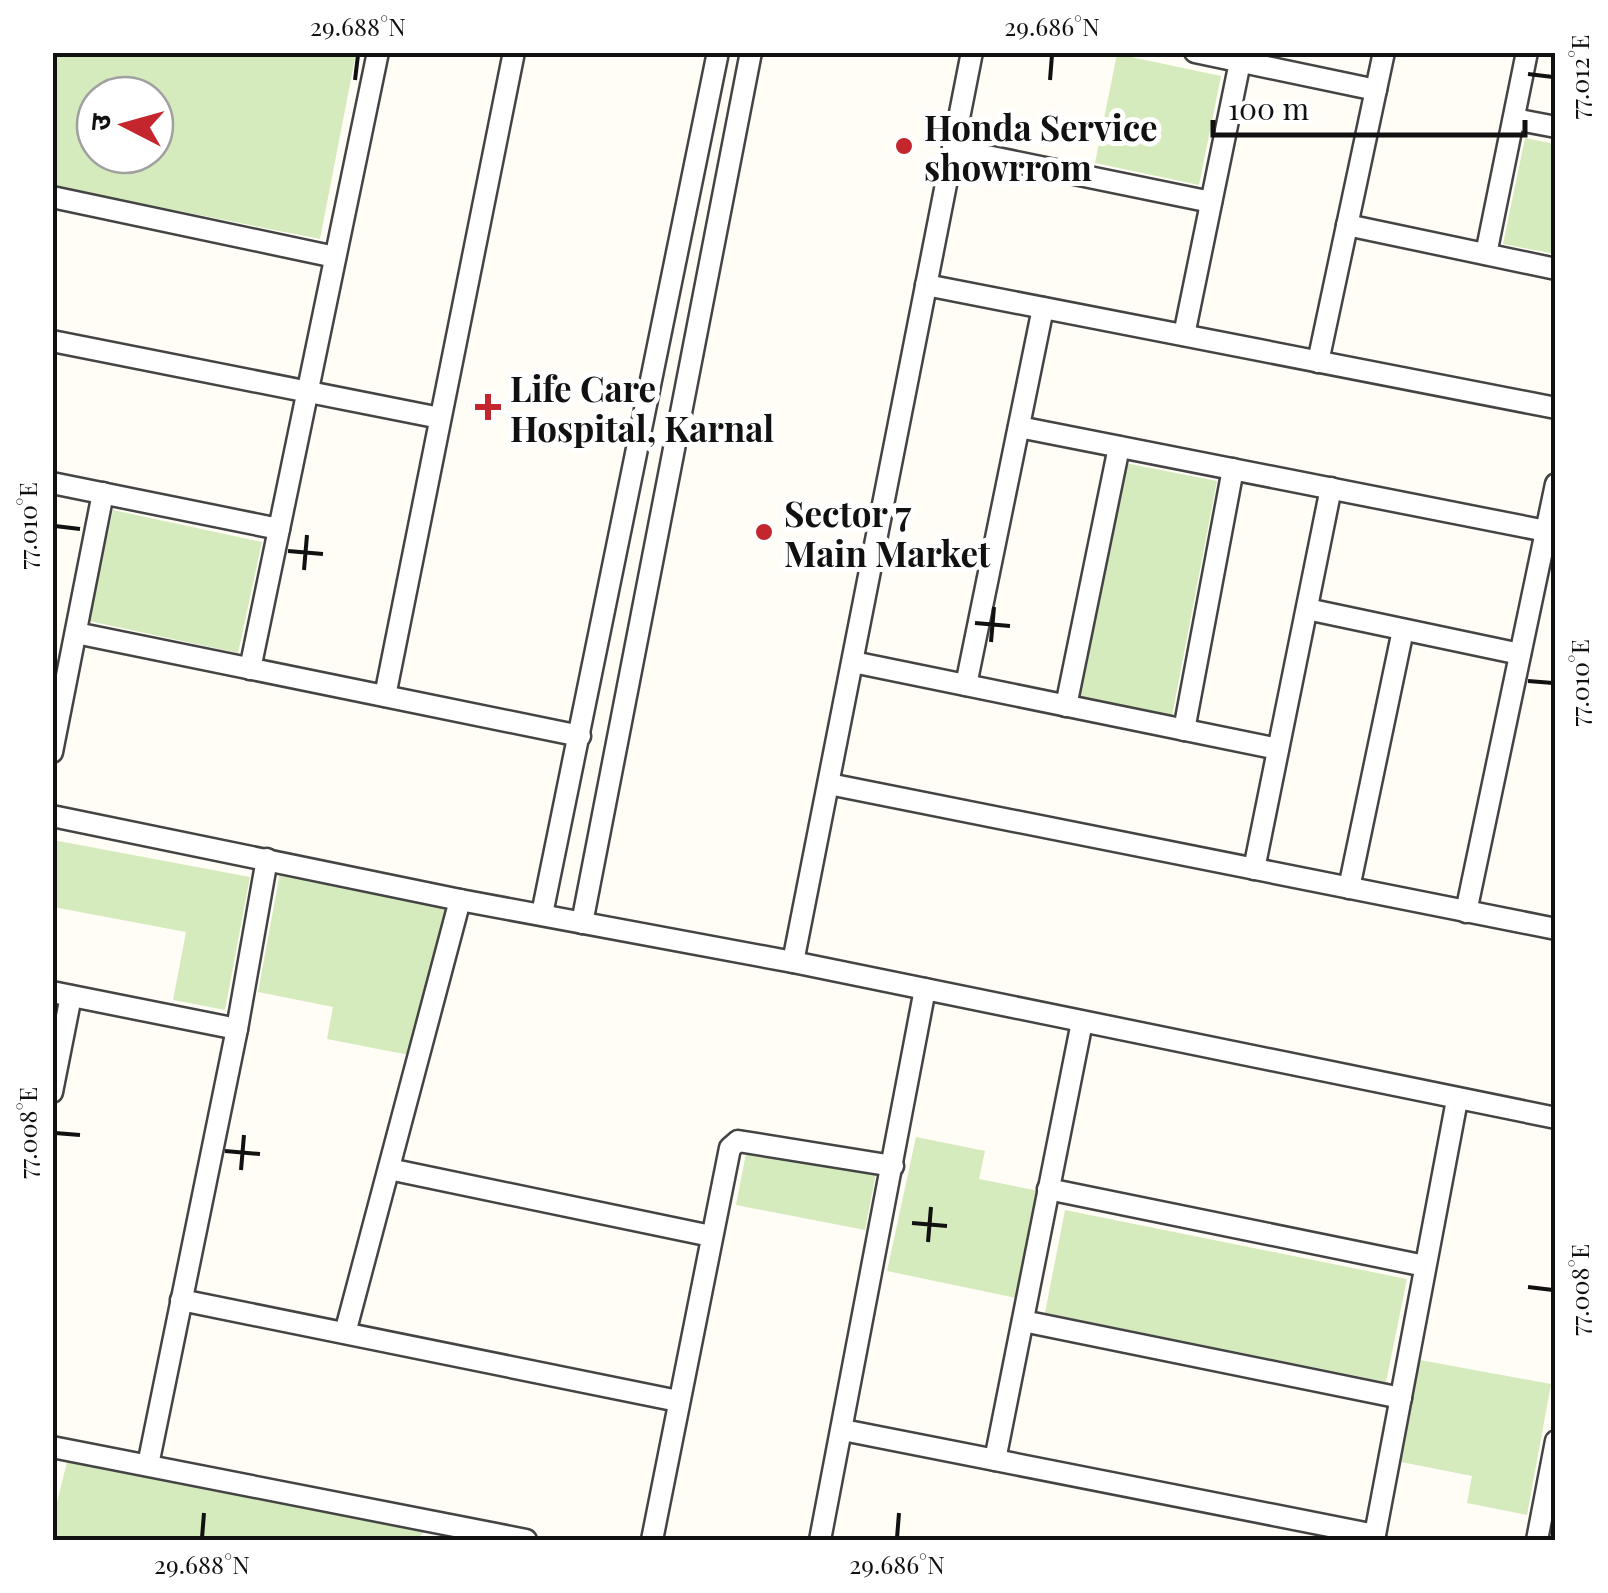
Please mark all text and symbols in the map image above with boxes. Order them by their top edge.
text: 29.688°N [310,9,406,42]
text: 29.686°N [1004,9,1100,42]
text: 77.012°E [1562,35,1595,119]
north arrow [75,75,175,175]
scale bar [1213,75,1526,137]
text: 100 m [1228,88,1310,128]
place label: Honda Service showrrom [924,103,1158,190]
text: उ [79,112,118,132]
marker: Honda Service showrrom [893,135,915,157]
place label: Life Care Hospital, Karnal [510,364,774,451]
marker: Life Care Hospital, Karnal [475,394,501,420]
text: 77.010°E [10,482,43,570]
place label: Sector 7 Main Market [784,489,991,576]
marker: Sector 7 Main Market [753,521,775,543]
text: 77.010°E [1562,639,1595,727]
text: 77.008°E [10,1087,43,1179]
text: 77.008°E [1562,1244,1595,1336]
text: 29.688°N [154,1547,250,1580]
text: 29.686°N [849,1547,945,1580]

